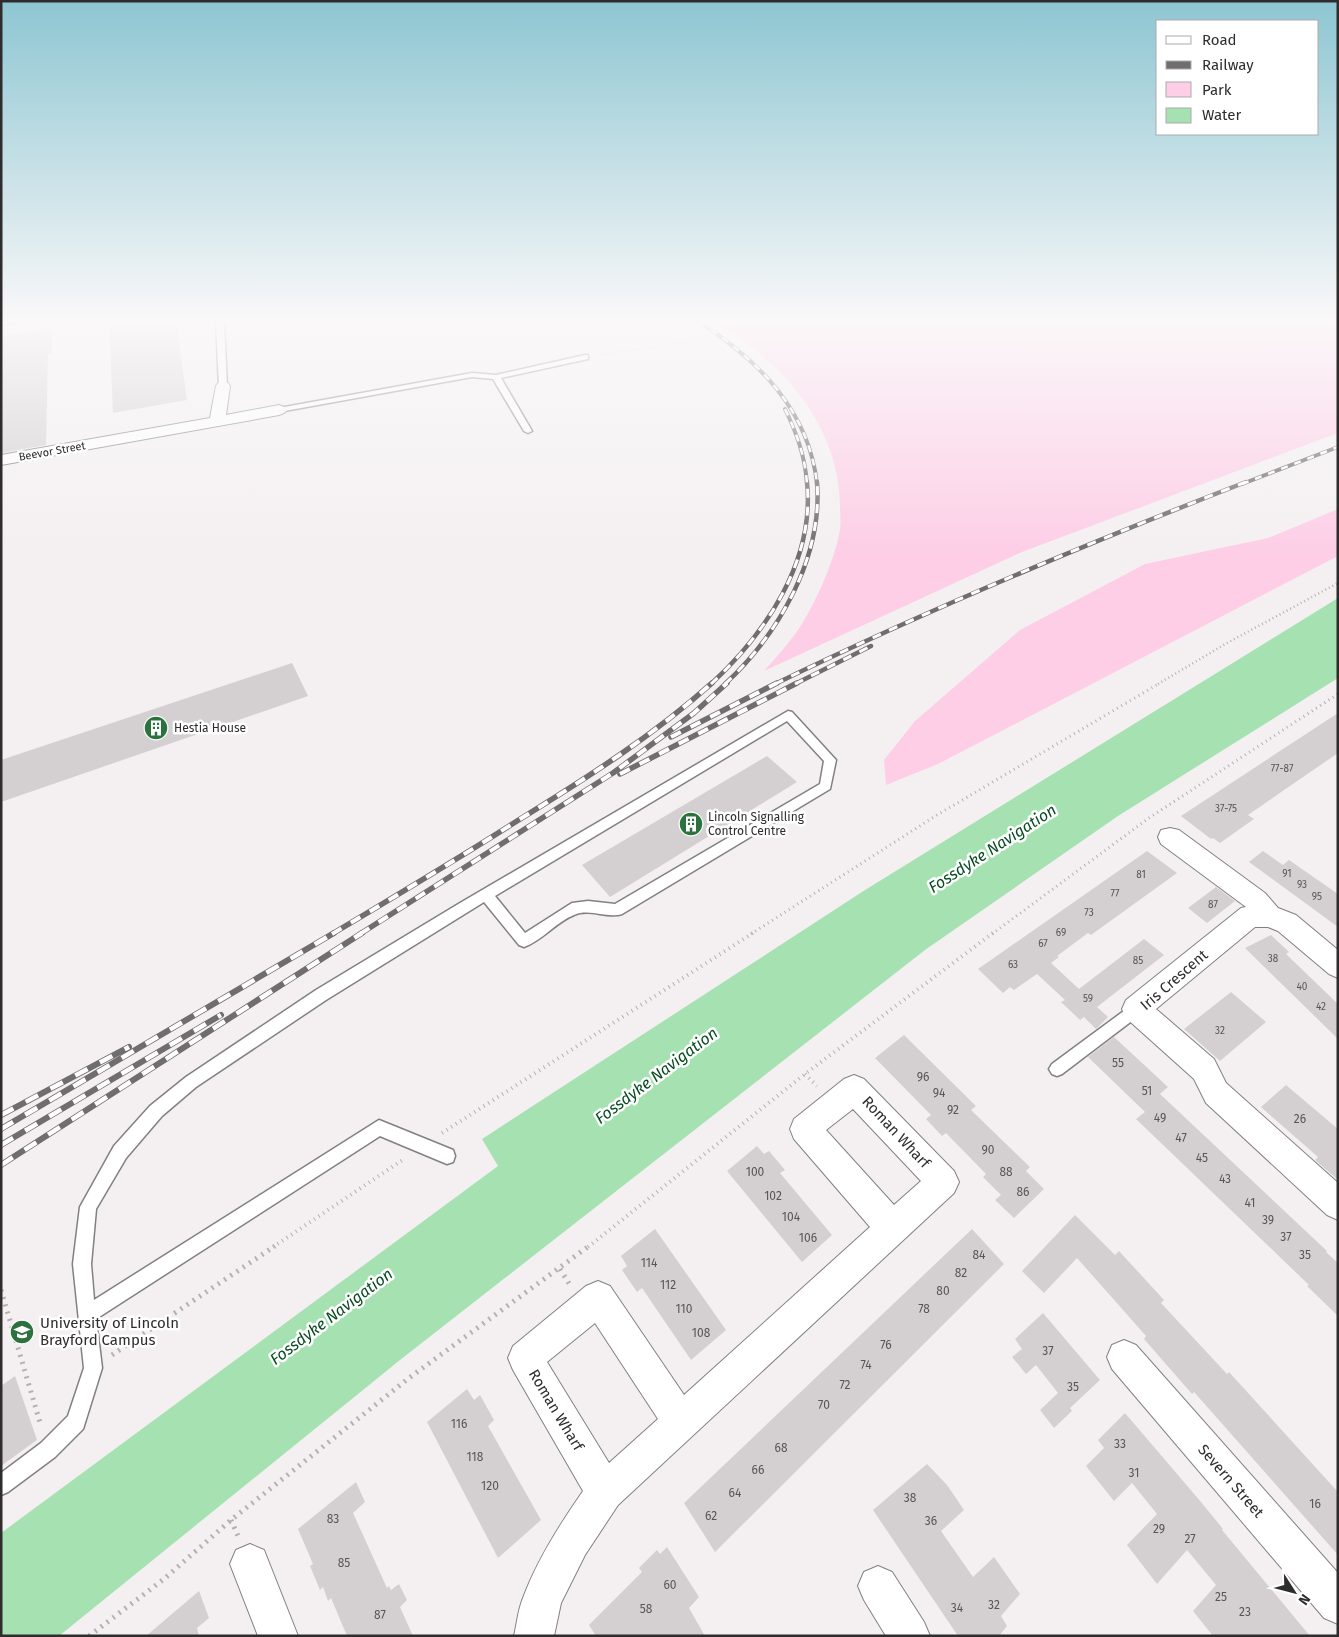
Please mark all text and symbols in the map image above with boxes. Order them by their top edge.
legend [1156,20,1319,135]
text: Road [1202,31,1237,49]
text: Railway [1202,56,1254,74]
text: Park [1202,81,1232,99]
text: Water [1202,106,1241,124]
street label: Beevor Street [18,439,86,464]
building icon: Hestia House [143,715,169,741]
place label: Hestia House [174,721,246,735]
house number: 77-87 [1271,763,1294,775]
water label: Fossdyke Navigation [925,800,1060,897]
house number: 37-75 [1215,803,1237,815]
place label: Lincoln Signalling Control Centre [708,810,805,838]
building icon: Lincoln Signalling Control Centre [678,811,704,837]
house number: 91 [1282,868,1292,880]
house number: 81 [1136,869,1146,881]
house number: 93 [1297,879,1307,891]
house number: 77 [1111,888,1120,900]
house number: 95 [1312,891,1322,903]
house number: 87 [1208,899,1218,911]
house number: 73 [1084,907,1094,919]
house number: 69 [1056,927,1066,939]
house number: 67 [1038,938,1048,950]
street label: Iris Crescent [1137,945,1212,1014]
house number: 38 [1268,953,1279,965]
house number: 85 [1133,955,1143,967]
house number: 63 [1008,959,1018,971]
house number: 40 [1297,981,1308,993]
house number: 59 [1083,993,1093,1005]
house number: 42 [1316,1001,1326,1013]
water label: Fossdyke Navigation [591,1023,721,1128]
house number: 32 [1215,1025,1225,1037]
house number: 55 [1112,1056,1124,1070]
house number: 96 [917,1070,929,1084]
house number: 51 [1142,1084,1152,1098]
house number: 94 [933,1086,946,1100]
street label: Roman Wharf [858,1092,934,1172]
house number: 92 [947,1103,959,1117]
house number: 49 [1154,1111,1166,1125]
house number: 26 [1294,1112,1306,1126]
house number: 47 [1175,1131,1187,1145]
house number: 90 [982,1143,995,1157]
house number: 45 [1196,1151,1208,1165]
house number: 100 [746,1165,765,1179]
house number: 88 [999,1165,1013,1179]
house number: 43 [1219,1172,1231,1186]
house number: 86 [1016,1185,1030,1199]
house number: 102 [764,1189,782,1203]
house number: 41 [1245,1196,1255,1210]
house number: 104 [782,1210,801,1224]
house number: 39 [1262,1213,1274,1227]
house number: 37 [1280,1230,1292,1244]
house number: 106 [799,1231,817,1245]
house number: 84 [973,1248,986,1262]
house number: 35 [1299,1248,1311,1262]
house number: 114 [641,1256,658,1270]
water label: Fossdyke Navigation [266,1264,396,1369]
house number: 82 [955,1266,967,1280]
house number: 112 [660,1278,676,1292]
house number: 80 [936,1284,950,1298]
house number: 110 [676,1302,693,1316]
house number: 78 [918,1302,930,1316]
place label: University of Lincoln Brayford Campus [40,1314,179,1349]
school or university icon: University of Lincoln Brayford Campus [9,1319,35,1345]
house number: 108 [692,1326,711,1340]
house number: 76 [880,1338,892,1352]
house number: 37 [1042,1344,1054,1358]
house number: 74 [860,1358,872,1372]
street label: Roman Wharf [525,1366,588,1455]
house number: 72 [839,1378,851,1392]
house number: 35 [1067,1380,1079,1394]
house number: 70 [818,1398,830,1412]
house number: 116 [451,1417,467,1431]
house number: 33 [1114,1437,1126,1451]
house number: 68 [774,1441,788,1455]
street label: Severn Street [1194,1441,1268,1522]
house number: 118 [467,1450,484,1464]
house number: 66 [752,1463,764,1477]
house number: 31 [1129,1466,1139,1480]
house number: 120 [481,1479,499,1493]
house number: 64 [729,1486,742,1500]
house number: 38 [904,1491,917,1505]
house number: 16 [1309,1497,1321,1511]
house number: 62 [705,1509,717,1523]
house number: 83 [327,1512,339,1526]
house number: 36 [925,1514,937,1528]
house number: 29 [1153,1522,1165,1536]
house number: 27 [1184,1532,1196,1546]
house number: 85 [338,1556,350,1570]
north arrow [1269,1567,1319,1617]
house number: 60 [663,1578,677,1592]
house number: 25 [1215,1590,1227,1604]
text: N [1295,1591,1314,1608]
house number: 32 [988,1598,1000,1612]
house number: 34 [951,1601,964,1615]
house number: 58 [640,1602,653,1616]
house number: 23 [1239,1605,1251,1619]
house number: 87 [374,1608,386,1622]

